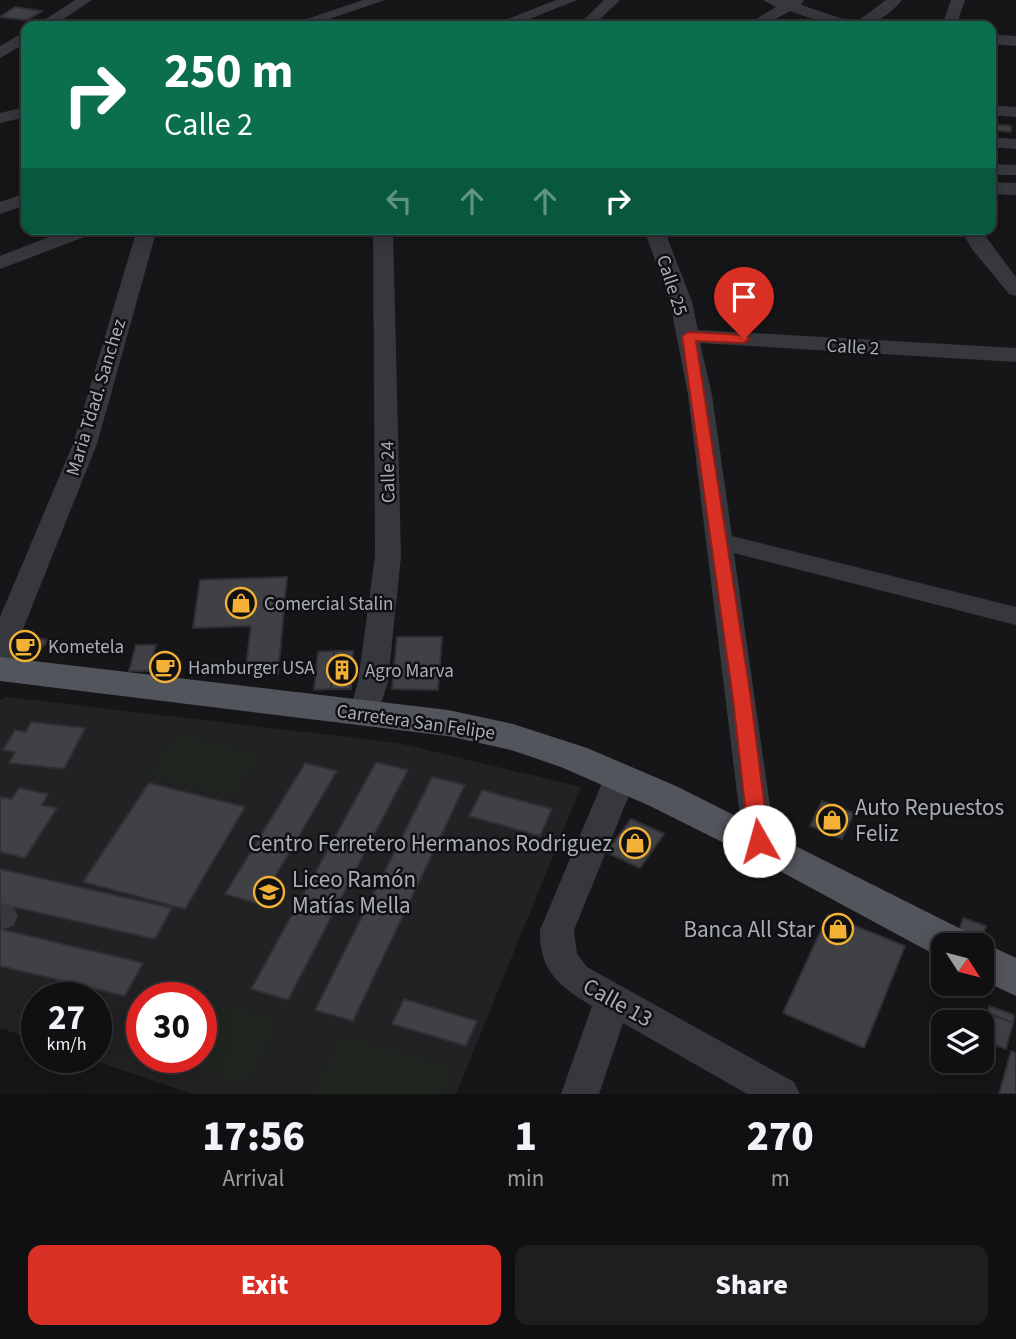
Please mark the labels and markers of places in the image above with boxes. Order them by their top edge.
pin [714,267,774,339]
shop icon: Comercial Stalin [224,586,258,620]
place label: Comercial Stalin [264,591,394,618]
cafe icon: Kometela [8,629,42,663]
place label: Kometela [48,634,124,661]
cafe icon: Hamburger USA [148,650,182,684]
building icon: Agro Marva [325,653,359,687]
place label: Hamburger USA [188,655,315,682]
place label: Agro Marva [365,658,454,685]
place label: Auto Repuestos Feliz [855,791,1004,850]
shop icon: Auto Repuestos Feliz [815,803,849,837]
shop icon: Centro Ferretero Hermanos Rodriguez [618,826,652,860]
place label: Centro Ferretero Hermanos Rodriguez [248,827,612,860]
place label: Liceo Ramón Matías Mella [292,863,416,922]
school or university icon: Liceo Ramón Matías Mella [252,875,286,909]
shop icon: Banca All Star [821,912,855,946]
place label: Banca All Star [683,913,816,946]

